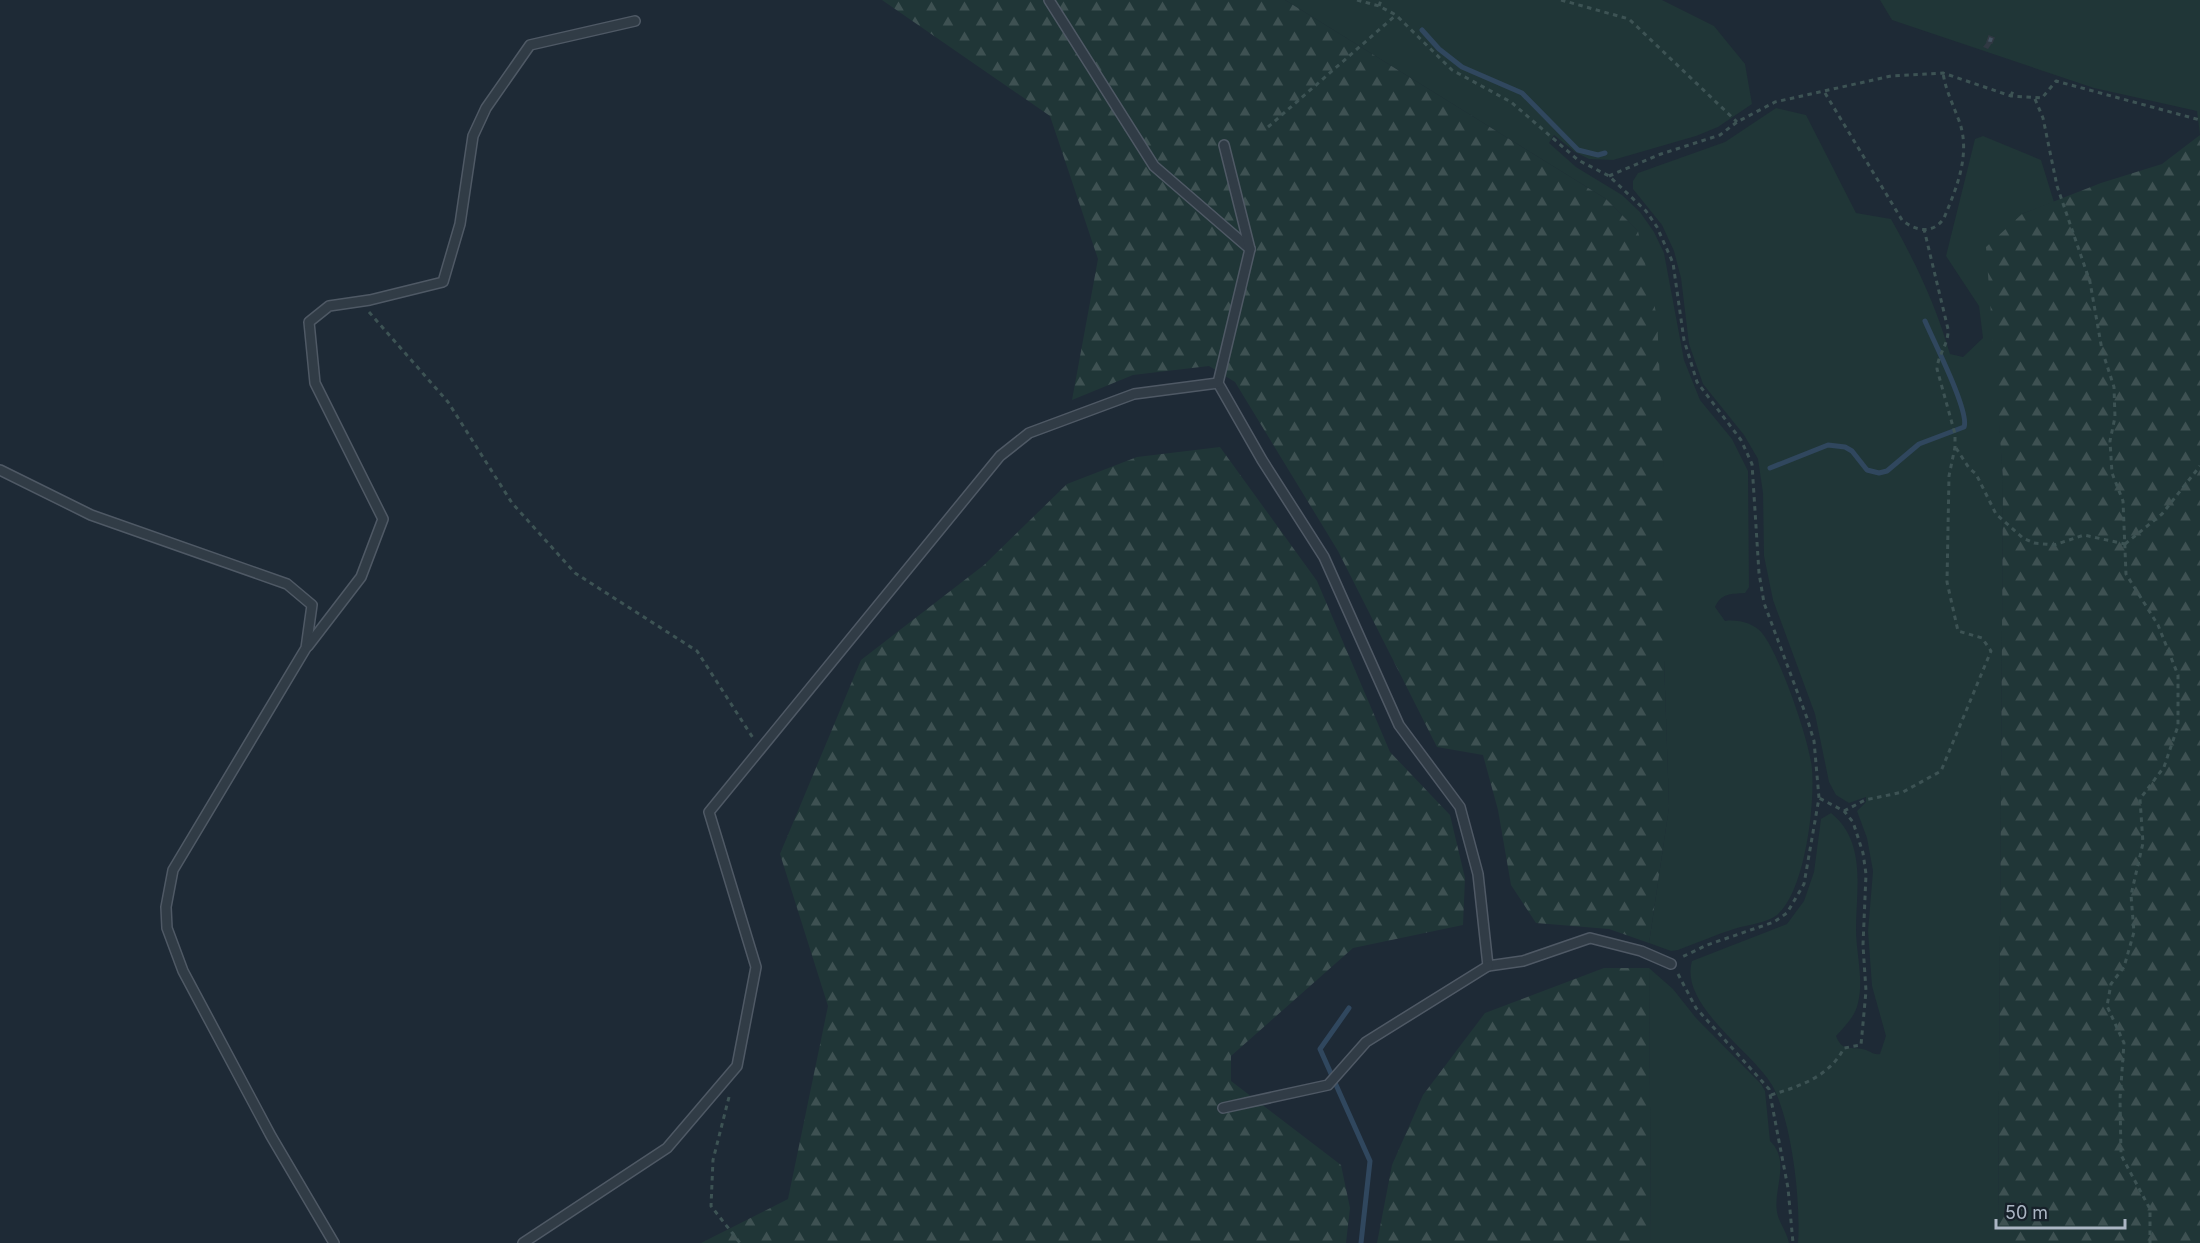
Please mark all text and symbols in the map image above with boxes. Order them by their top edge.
scale bar [1996,1192,2125,1230]
text: 50 m [2005,1202,2048,1223]

